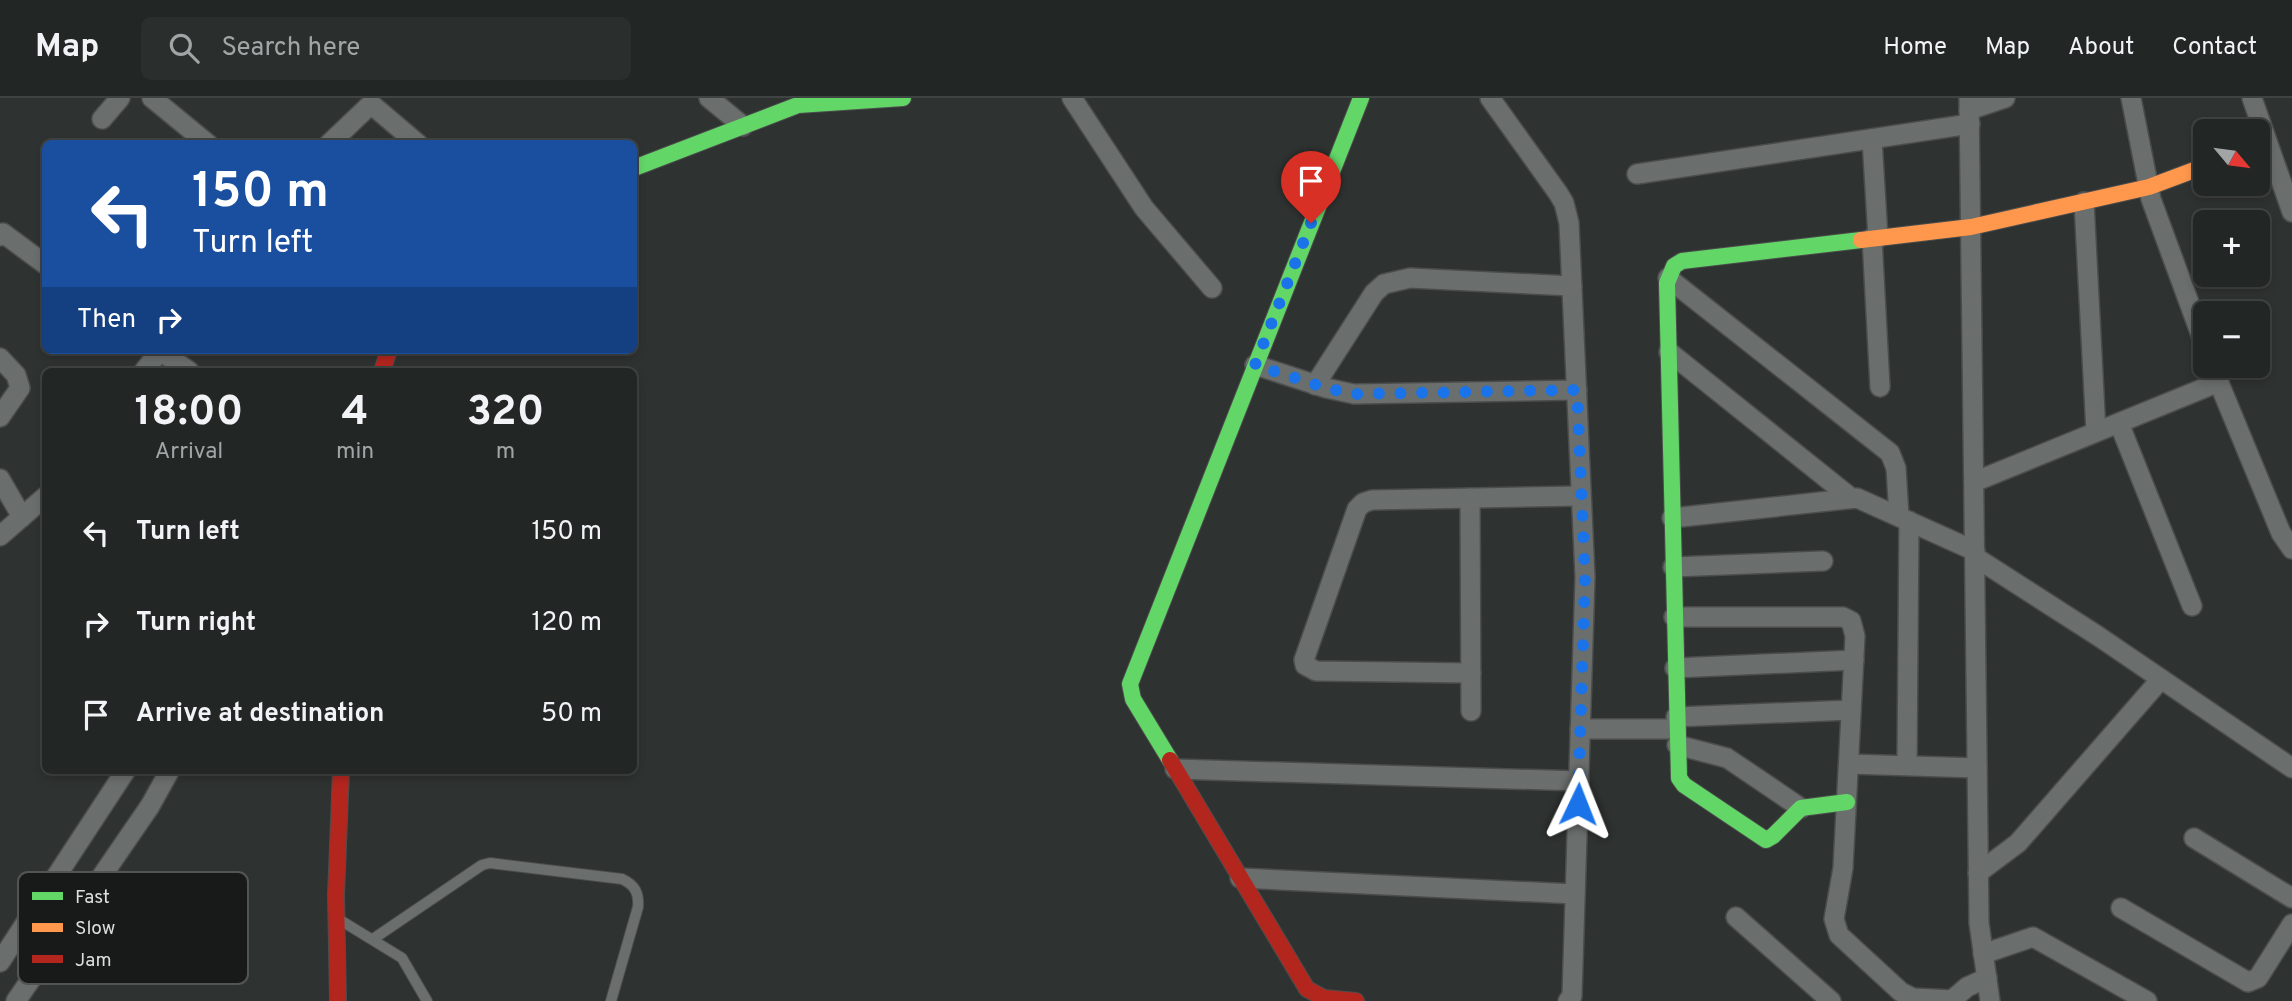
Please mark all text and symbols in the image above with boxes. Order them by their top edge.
search box [141,17,631,80]
text: Map [35,27,99,69]
icon: search [165,29,203,67]
text: Search here [221,32,360,65]
text: Home [1883,33,1947,63]
text: Map [1985,33,2030,63]
text: About [2068,33,2134,63]
text: Contact [2172,33,2257,63]
north arrow [2193,119,2270,196]
map controls [2193,119,2270,378]
pin [1281,151,1341,223]
icon: arrive [1292,162,1330,200]
text: 150 m [192,163,329,225]
icon: left [77,168,168,259]
button: + [2193,210,2270,287]
text: Turn left [192,224,313,264]
icon: right [150,301,188,339]
button: − [2193,301,2270,378]
text: Then [77,304,136,337]
text: 18:00 [135,387,243,440]
text: 4 [342,387,369,440]
text: 320 [467,387,544,440]
text: Arrival [155,438,223,467]
text: min [336,438,374,467]
text: m [496,438,515,467]
icon: left [77,514,115,552]
text: Turn left [136,516,240,549]
text: 150 m [531,516,602,549]
icon: right [77,605,115,643]
text: Turn right [136,607,256,640]
text: 120 m [532,607,602,640]
icon: arrive [77,696,115,734]
text: Arrive at destination [136,698,384,731]
text: 50 m [541,698,602,731]
position arrow [1541,767,1615,841]
legend [18,872,248,984]
text: Fast [75,886,110,910]
text: Slow [75,917,115,941]
text: Jam [75,949,112,973]

